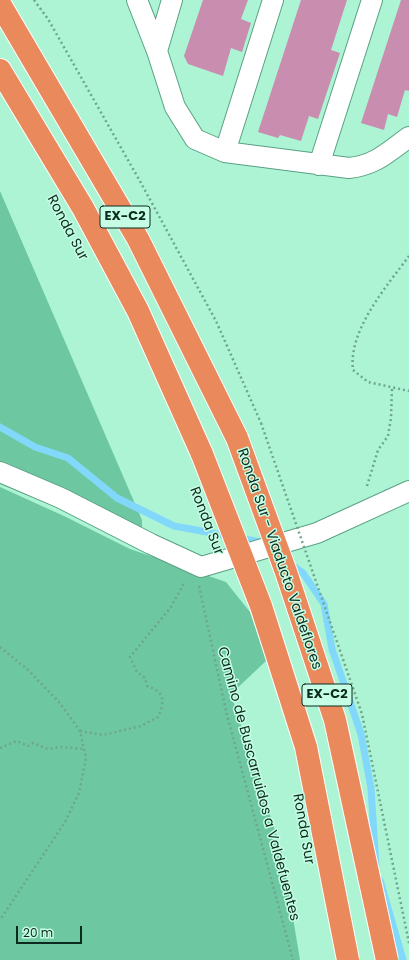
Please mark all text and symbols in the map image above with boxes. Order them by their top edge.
street label: Ronda Sur [43,192,91,264]
road number: EX-C2 [100,206,150,228]
street label: Ronda Sur - Viaducto Valdeflores [233,446,325,672]
street label: Ronda Sur [185,485,227,557]
street label: Camino de Buscarruidos a Valdefuentes [213,645,303,923]
road number: EX-C2 [302,684,352,706]
street label: Ronda Sur [289,792,317,866]
scale bar [18,918,84,944]
text: 20 m [23,924,53,941]

